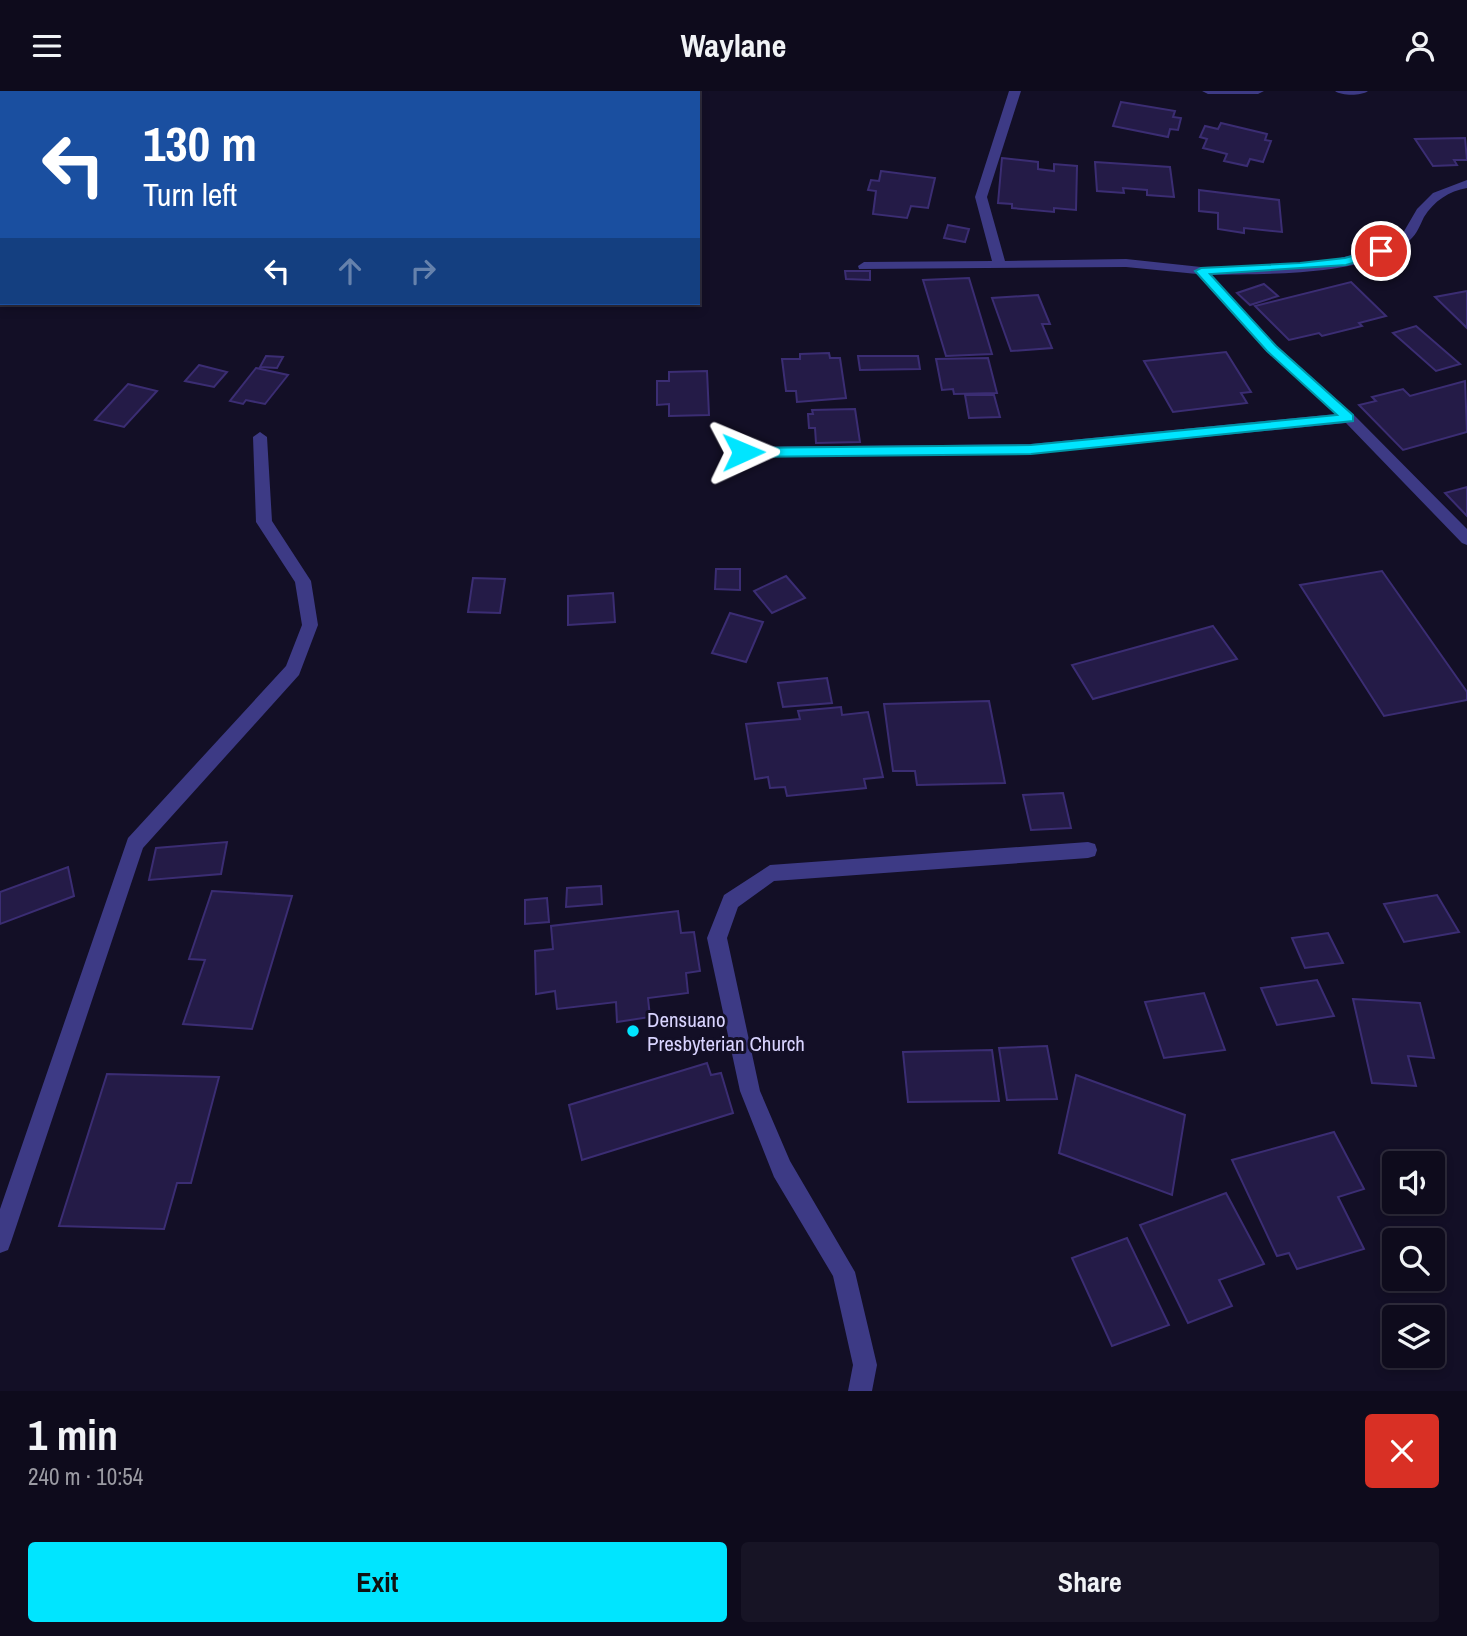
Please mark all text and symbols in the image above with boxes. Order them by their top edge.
text: Waylane [681,24,786,67]
icon: menu [28,27,66,65]
icon: person [1401,27,1439,65]
text: 130 m [143,110,257,176]
icon: left [28,119,119,210]
text: Turn left [143,173,237,216]
pin [1351,221,1411,281]
icon: arrive [1362,232,1400,270]
icon: left [258,252,296,290]
icon: ahead [331,252,369,290]
icon: right [404,252,442,290]
position arrow [706,415,780,489]
place label: Densuano Presbyterian Church [647,1005,805,1058]
marker: Densuano Presbyterian Church [625,1023,641,1039]
map controls [1382,1151,1445,1368]
button: sound [1382,1151,1445,1214]
button: search [1382,1228,1445,1291]
button: layers [1382,1305,1445,1368]
text: 1 min [28,1407,118,1463]
button: close [1365,1414,1439,1488]
text: 240 m · 10:54 [28,1461,143,1492]
button: Exit [28,1542,727,1622]
button: Share [741,1542,1439,1622]

